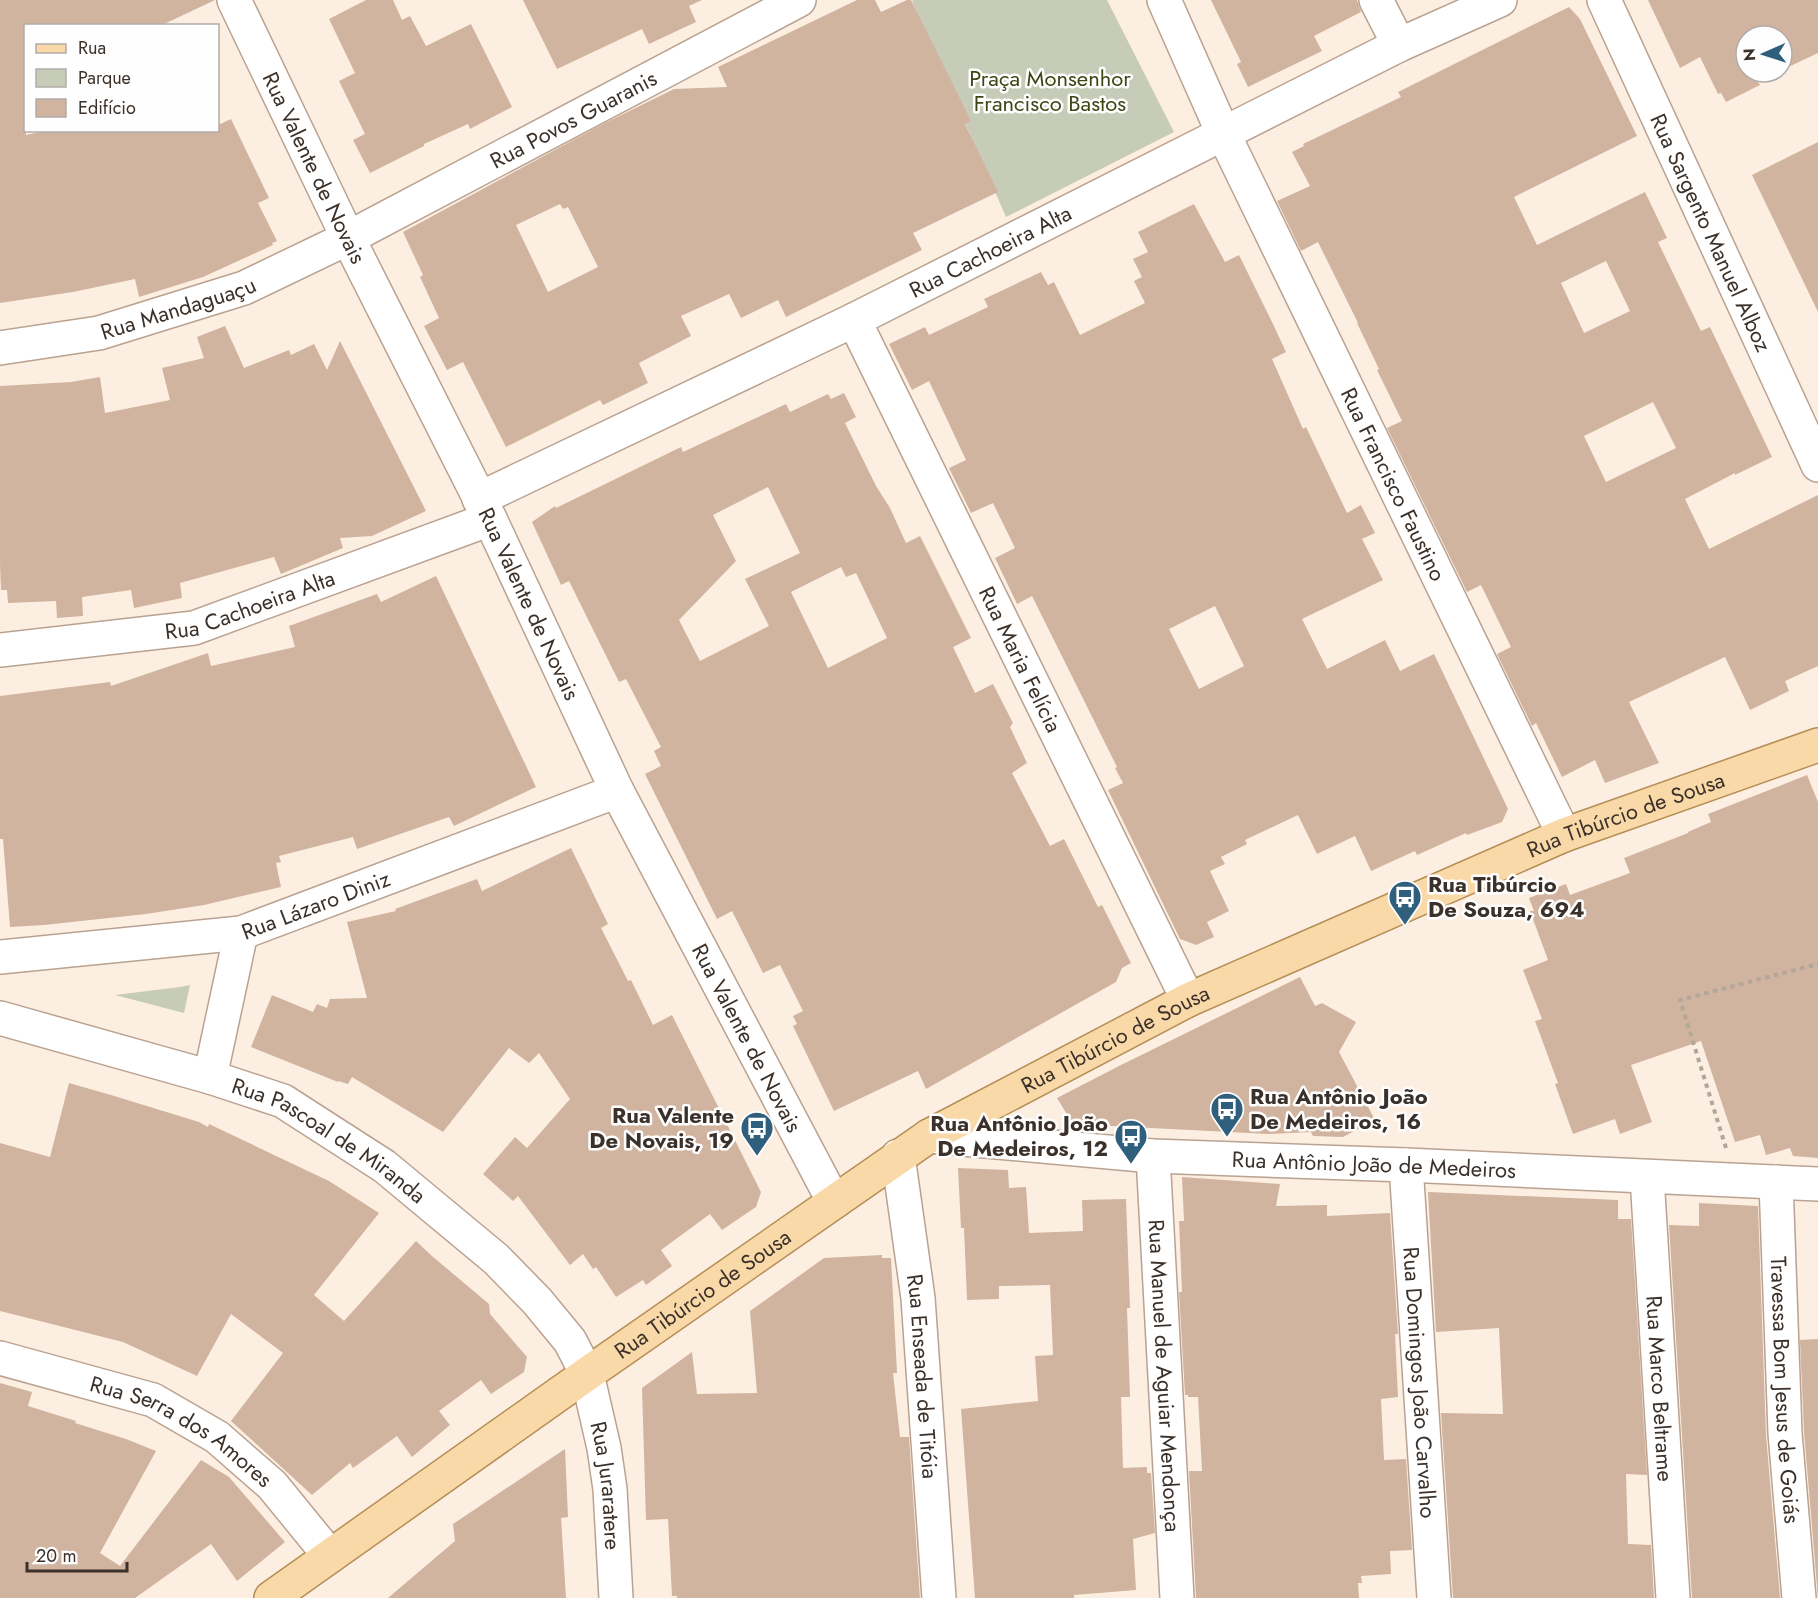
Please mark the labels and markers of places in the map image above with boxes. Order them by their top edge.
place label: Rua Tibúrcio De Souza, 694 [1428,868,1585,925]
bus stop icon: Rua Tibúrcio De Souza, 694 [1387,879,1423,926]
place label: Rua Antônio João De Medeiros, 16 [1250,1080,1428,1137]
bus stop icon: Rua Antônio João De Medeiros, 16 [1209,1091,1245,1138]
place label: Rua Valente De Novais, 19 [589,1099,734,1156]
place label: Rua Antônio João De Medeiros, 12 [930,1107,1108,1164]
bus stop icon: Rua Valente De Novais, 19 [739,1110,775,1157]
bus stop icon: Rua Antônio João De Medeiros, 12 [1113,1118,1149,1165]

